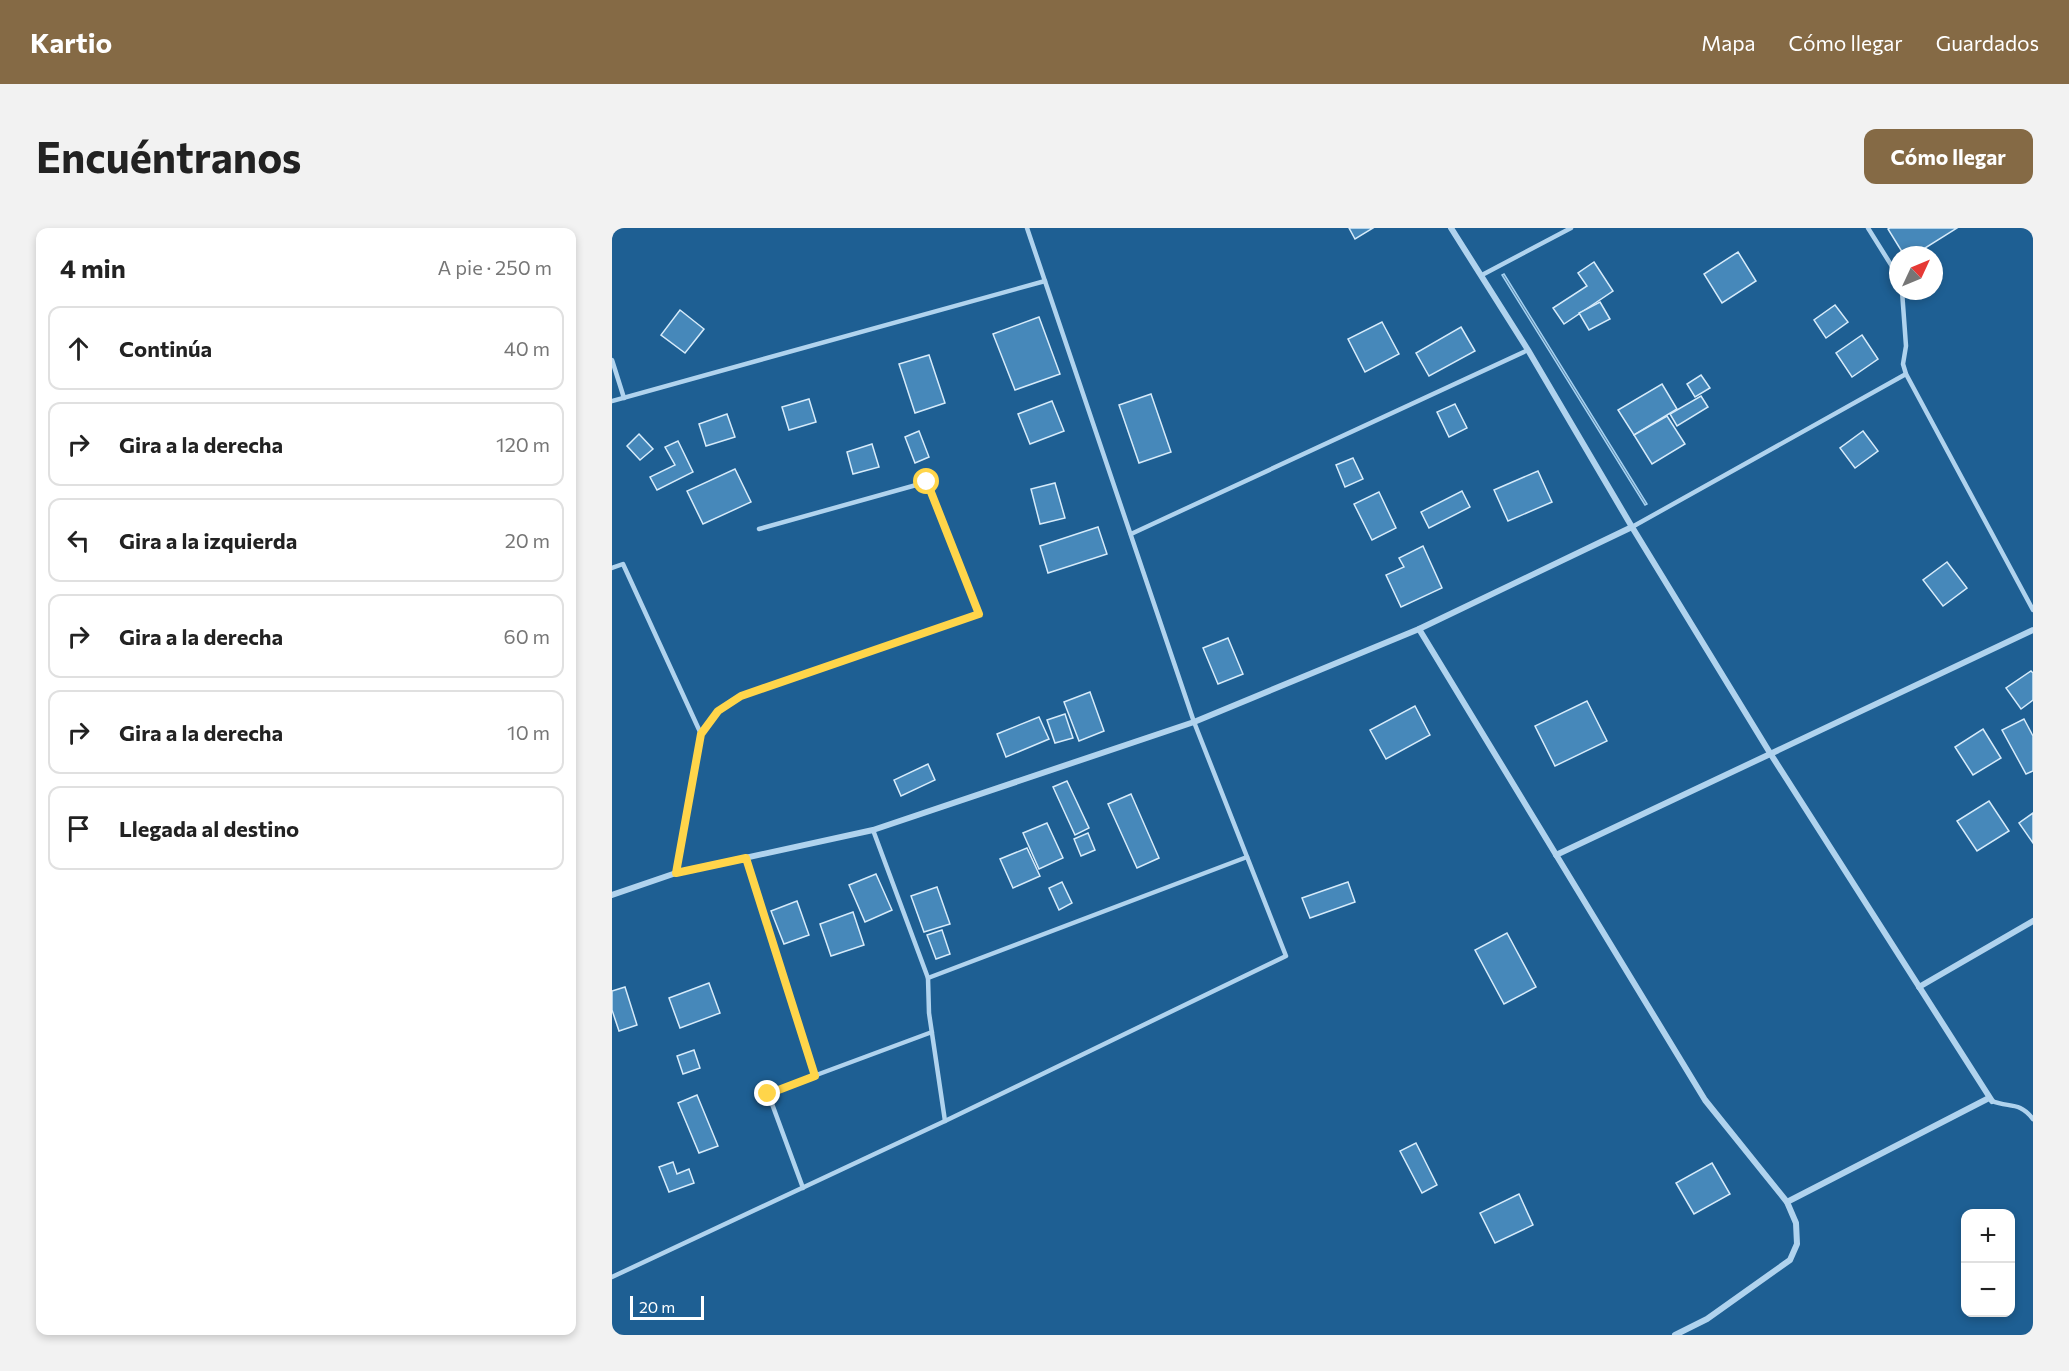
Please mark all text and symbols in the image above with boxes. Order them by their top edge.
text: Kartio [30,25,112,59]
text: Mapa [1701,30,1756,55]
text: Cómo llegar [1789,30,1903,55]
text: Guardados [1936,30,2039,55]
button: Cómo llegar [1864,129,2033,184]
text: Encuéntranos [36,130,301,182]
north arrow [1889,246,1943,300]
text: 4 min [60,252,126,283]
text: A pie · 250 m [438,255,552,279]
icon: ahead [62,332,95,365]
text: Continúa [119,335,212,362]
text: 40 m [504,336,550,360]
icon: right [62,428,95,461]
text: Gira a la derecha [119,431,283,458]
text: 120 m [496,432,550,456]
route start [913,468,939,494]
icon: left [62,524,95,557]
text: Gira a la izquierda [119,527,297,554]
text: 20 m [505,528,550,552]
icon: right [62,620,95,653]
text: Gira a la derecha [119,623,283,650]
text: 60 m [504,624,550,648]
icon: right [62,716,95,749]
text: Gira a la derecha [119,719,283,746]
text: 10 m [507,720,550,744]
icon: arrive [62,812,95,845]
text: Llegada al destino [119,815,299,842]
route end [754,1080,780,1106]
map controls [1961,1209,2015,1317]
button: + [1961,1209,2015,1263]
button: − [1961,1263,2015,1317]
scale bar [630,1293,704,1320]
text: 20 m [639,1297,675,1316]

